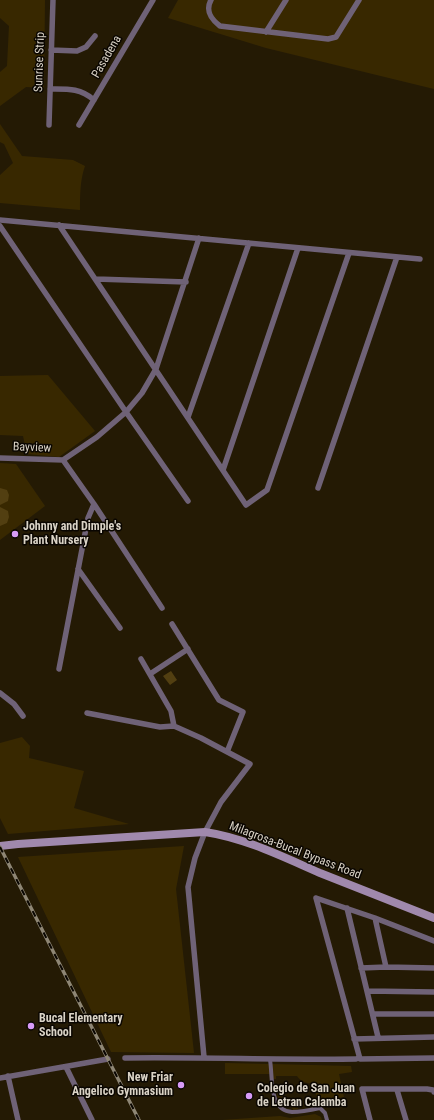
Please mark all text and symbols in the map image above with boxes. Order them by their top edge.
street label: Sunrise Strip [32,32,48,92]
street label: Pasadena [89,33,125,81]
street label: Bayview [13,440,51,456]
place label: Johnny and Dimple's Plant Nursery [23,520,121,548]
marker: Johnny and Dimple's Plant Nursery [10,529,20,539]
street label: Milagrosa-Bucal Bypass Road [227,819,363,883]
place label: Bucal Elementary School [39,1012,123,1040]
marker: Bucal Elementary School [26,1021,36,1031]
place label: New Friar Angelico Gymnasium [72,1071,173,1099]
marker: New Friar Angelico Gymnasium [176,1080,186,1090]
place label: Colegio de San Juan de Letran Calamba [257,1082,355,1110]
marker: Colegio de San Juan de Letran Calamba [244,1091,254,1101]

